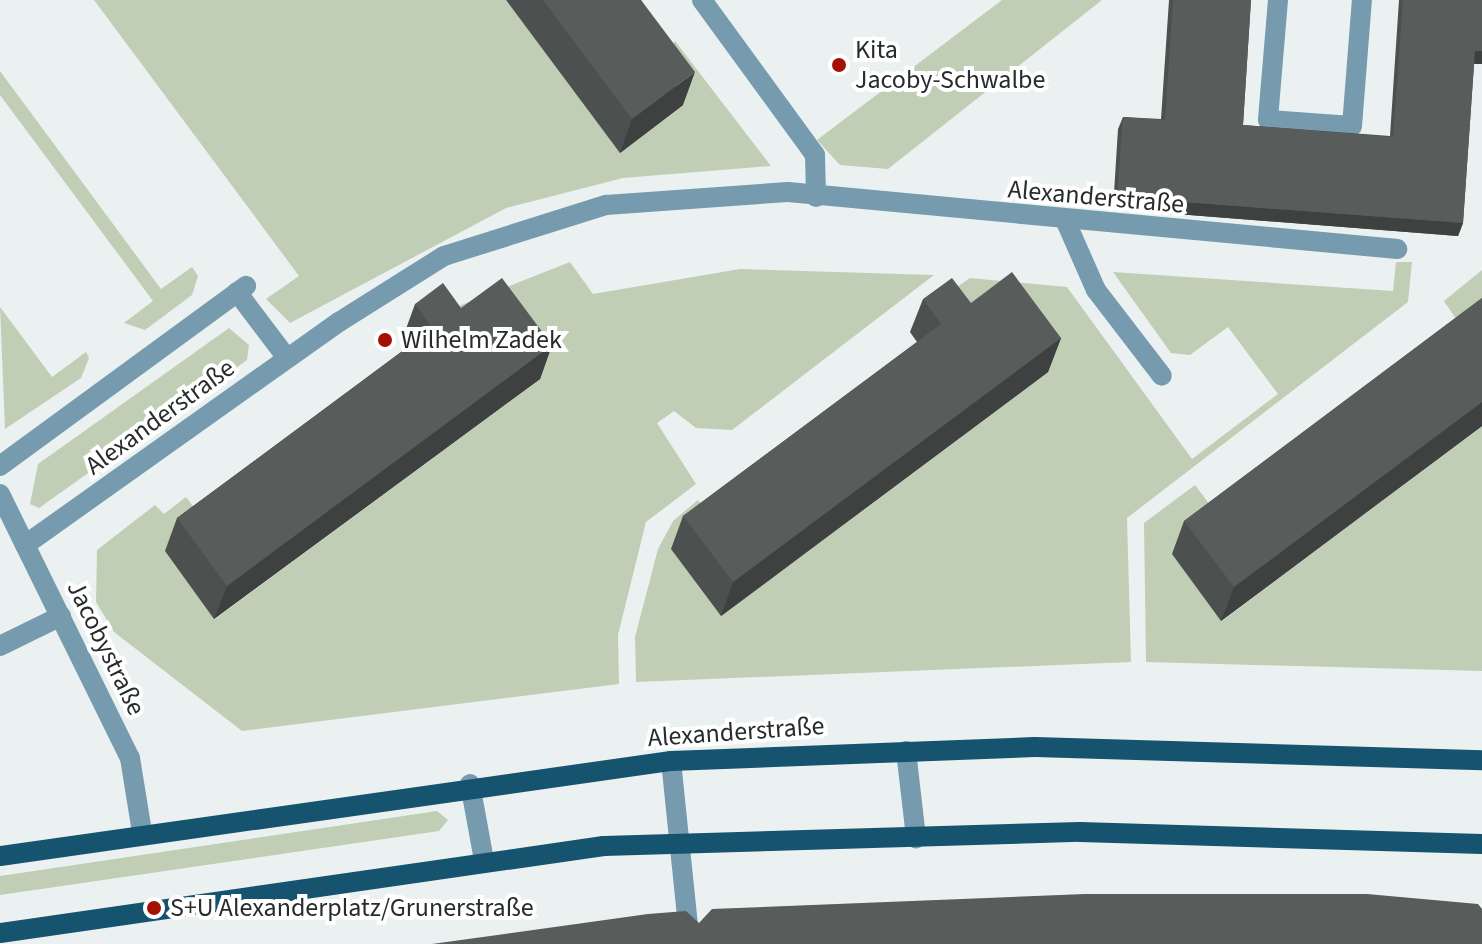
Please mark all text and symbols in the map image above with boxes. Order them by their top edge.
place label: Kita Jacoby-Schwalbe [855,34,1045,96]
marker: Kita Jacoby-Schwalbe [830,56,848,74]
street label: Alexanderstraße [1007,174,1185,220]
place label: Wilhelm Zadek [401,324,562,356]
marker: Wilhelm Zadek [376,331,394,349]
street label: Alexanderstraße [79,352,241,482]
street label: Jacobystraße [60,576,152,720]
street label: Alexanderstraße [647,710,825,754]
place label: S+U Alexanderplatz/Grunerstraße [170,892,534,924]
marker: S+U Alexanderplatz/Grunerstraße [145,899,163,917]

